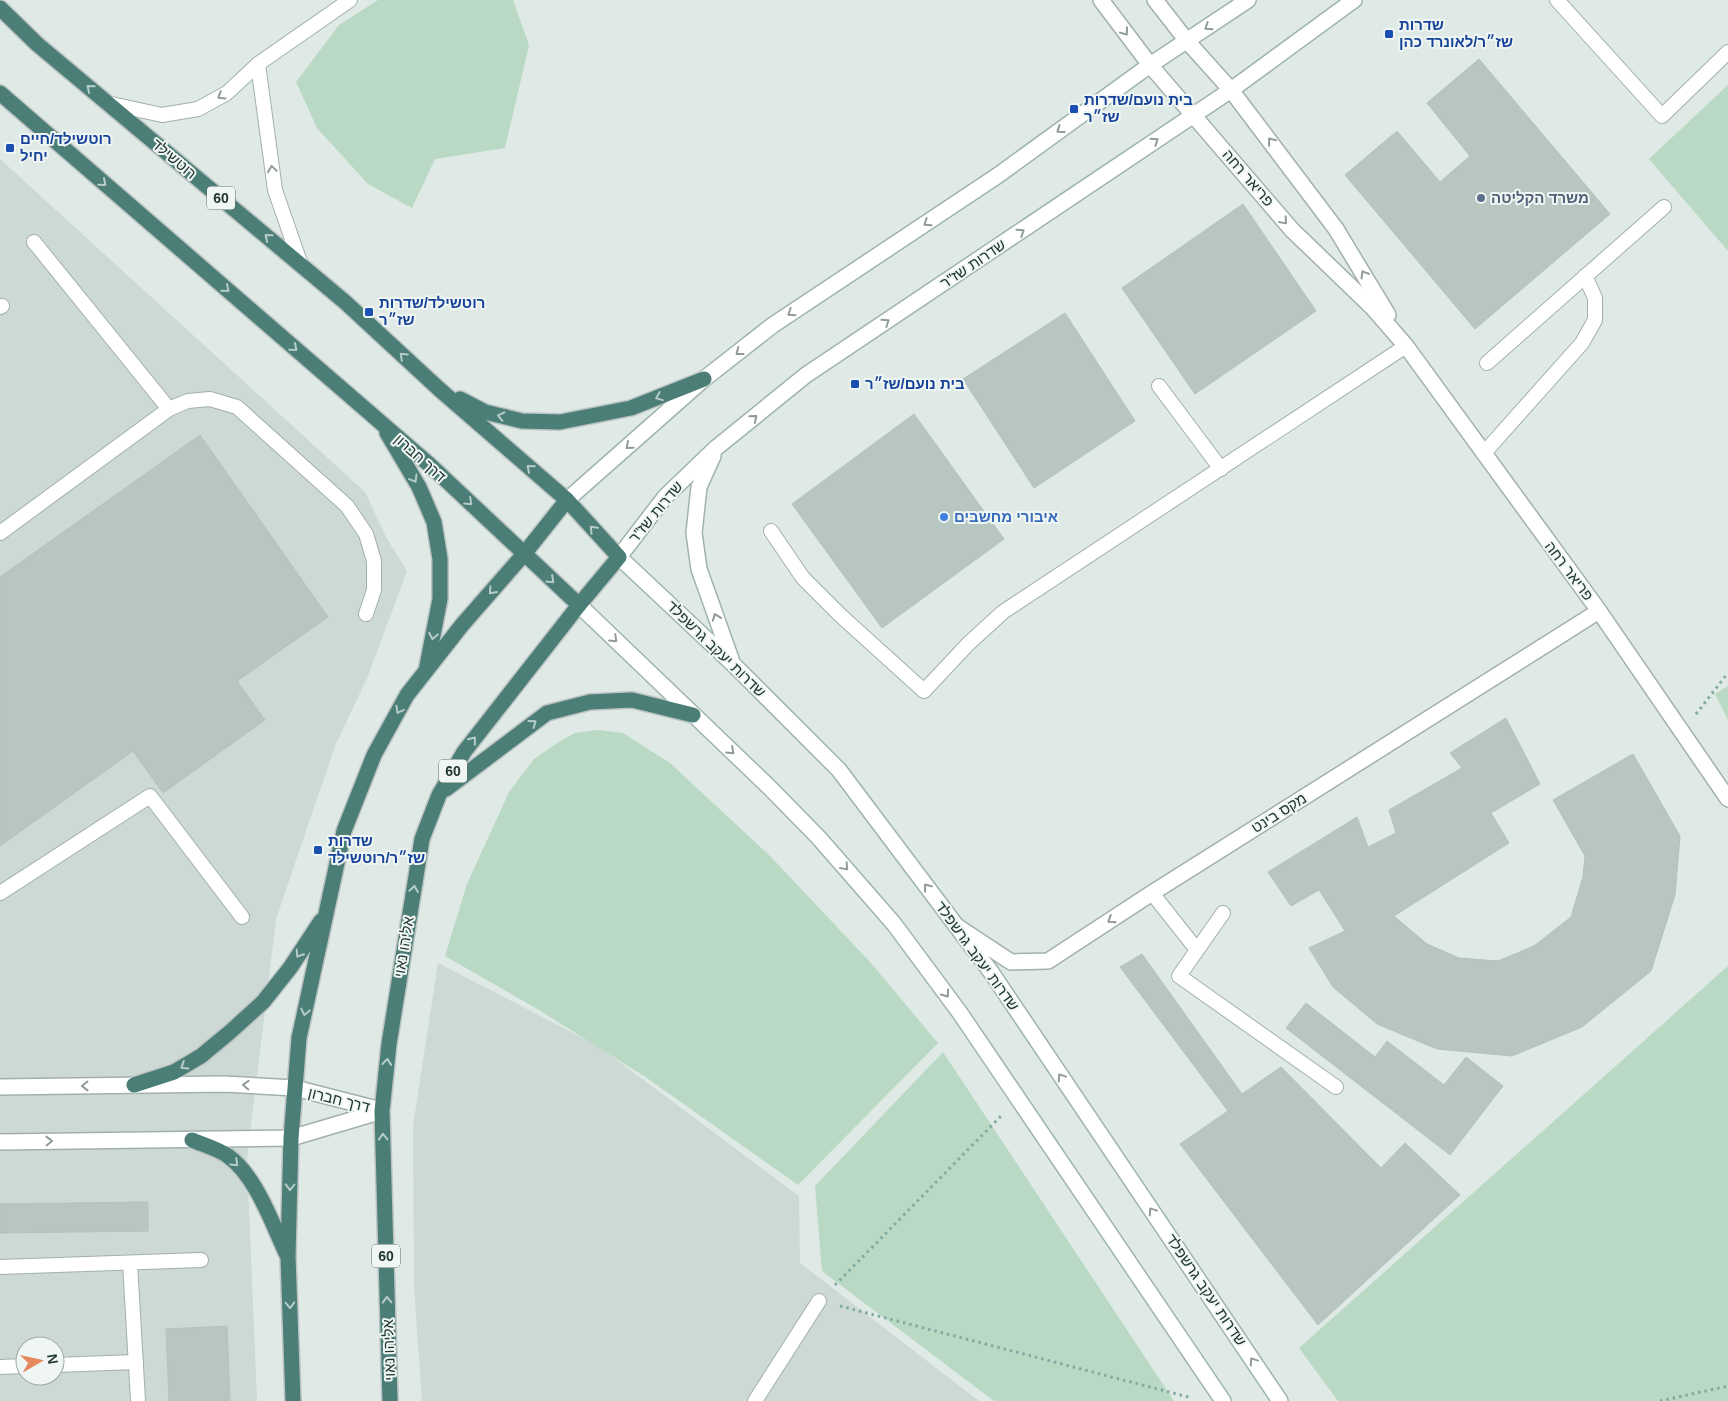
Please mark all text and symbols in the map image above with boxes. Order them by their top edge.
place label: שדרות שז״ר/לאונרד כהן [1399,16,1513,50]
one-way arrow [1204,21,1214,30]
one-way arrow [1120,26,1128,35]
marker: שדרות שז״ר/לאונרד כהן [1383,28,1395,40]
one-way arrow [86,85,95,94]
one-way arrow [217,90,227,99]
place label: בית נועם/שדרות שז״ר [1084,91,1193,125]
marker: בית נועם/שדרות שז״ר [1068,103,1080,115]
one-way arrow [1056,124,1066,133]
place label: רוטשילד/חיים יחיל [20,130,112,164]
street label: רוטשילד [149,135,200,182]
one-way arrow [1150,138,1159,147]
one-way arrow [1268,138,1276,147]
marker: רוטשילד/חיים יחיל [4,142,16,154]
street label: פריאר רחה [1219,146,1278,210]
one-way arrow [267,164,278,172]
one-way arrow [97,177,106,185]
road number: 60 [207,187,235,210]
place label: משרד הקליטה [1491,189,1589,206]
marker: משרד הקליטה [1475,192,1487,204]
one-way arrow [1279,215,1287,224]
one-way arrow [923,217,932,226]
one-way arrow [1015,229,1024,238]
one-way arrow [265,235,274,243]
street label: שדרות שז"ר [937,236,1009,292]
one-way arrow [1360,271,1370,280]
one-way arrow [220,283,229,292]
place label: רוטשילד/שדרות שז״ר [379,294,485,328]
marker: רוטשילד/שדרות שז״ר [363,306,375,318]
one-way arrow [788,307,797,316]
one-way arrow [880,319,889,328]
one-way arrow [288,342,297,351]
one-way arrow [736,346,745,354]
one-way arrow [400,353,409,362]
place label: בית נועם/שז״ר [865,375,965,392]
marker: בית נועם/שז״ר [849,378,861,390]
one-way arrow [655,391,664,401]
one-way arrow [496,411,505,422]
one-way arrow [749,414,758,423]
street label: דרך חברון [391,430,449,485]
one-way arrow [625,440,634,449]
one-way arrow [527,465,536,474]
one-way arrow [408,474,418,483]
street label: שדרות שז"ר [625,478,686,546]
one-way arrow [463,496,472,505]
place label: איבורי מחשבים [954,508,1058,525]
marker: איבורי מחשבים [938,511,950,523]
one-way arrow [590,525,599,534]
street label: פריאר רחה [1542,538,1597,604]
one-way arrow [546,574,555,583]
one-way arrow [489,585,498,594]
street label: שדרות יעקב גרשפלד [663,597,769,700]
one-way arrow [712,613,722,621]
one-way arrow [428,632,439,641]
one-way arrow [608,633,617,642]
one-way arrow [395,705,405,714]
one-way arrow [527,720,537,729]
one-way arrow [468,737,476,746]
one-way arrow [725,745,734,754]
road number: 60 [439,759,467,782]
street label: מקס בינט [1248,789,1309,836]
place label: שדרות שז״ר/רוטשילד [328,832,425,866]
marker: שדרות שז״ר/רוטשילד [312,844,324,856]
one-way arrow [839,862,848,871]
one-way arrow [924,883,933,893]
one-way arrow [408,885,418,893]
street label: שדרות יעקב גרשפלד [932,898,1023,1014]
one-way arrow [1107,914,1117,923]
street label: אליהו נאוי [390,915,417,979]
one-way arrow [296,949,306,958]
one-way arrow [940,988,949,998]
one-way arrow [300,1008,311,1017]
one-way arrow [381,1058,392,1066]
one-way arrow [180,1060,189,1070]
one-way arrow [1058,1073,1068,1082]
one-way arrow [81,1080,89,1091]
one-way arrow [242,1080,250,1091]
street label: דרך חברון [307,1084,372,1115]
one-way arrow [378,1133,388,1141]
one-way arrow [45,1136,53,1146]
one-way arrow [229,1157,238,1166]
one-way arrow [284,1183,295,1191]
one-way arrow [1149,1208,1159,1217]
street label: שדרות יעקב גרשפלד [1163,1231,1250,1349]
road number: 60 [372,1244,400,1268]
one-way arrow [382,1296,392,1304]
one-way arrow [284,1301,295,1309]
street label: אליהו נאוי [379,1319,398,1381]
north arrow [15,1336,65,1386]
text: N [44,1353,62,1365]
one-way arrow [1250,1357,1259,1366]

